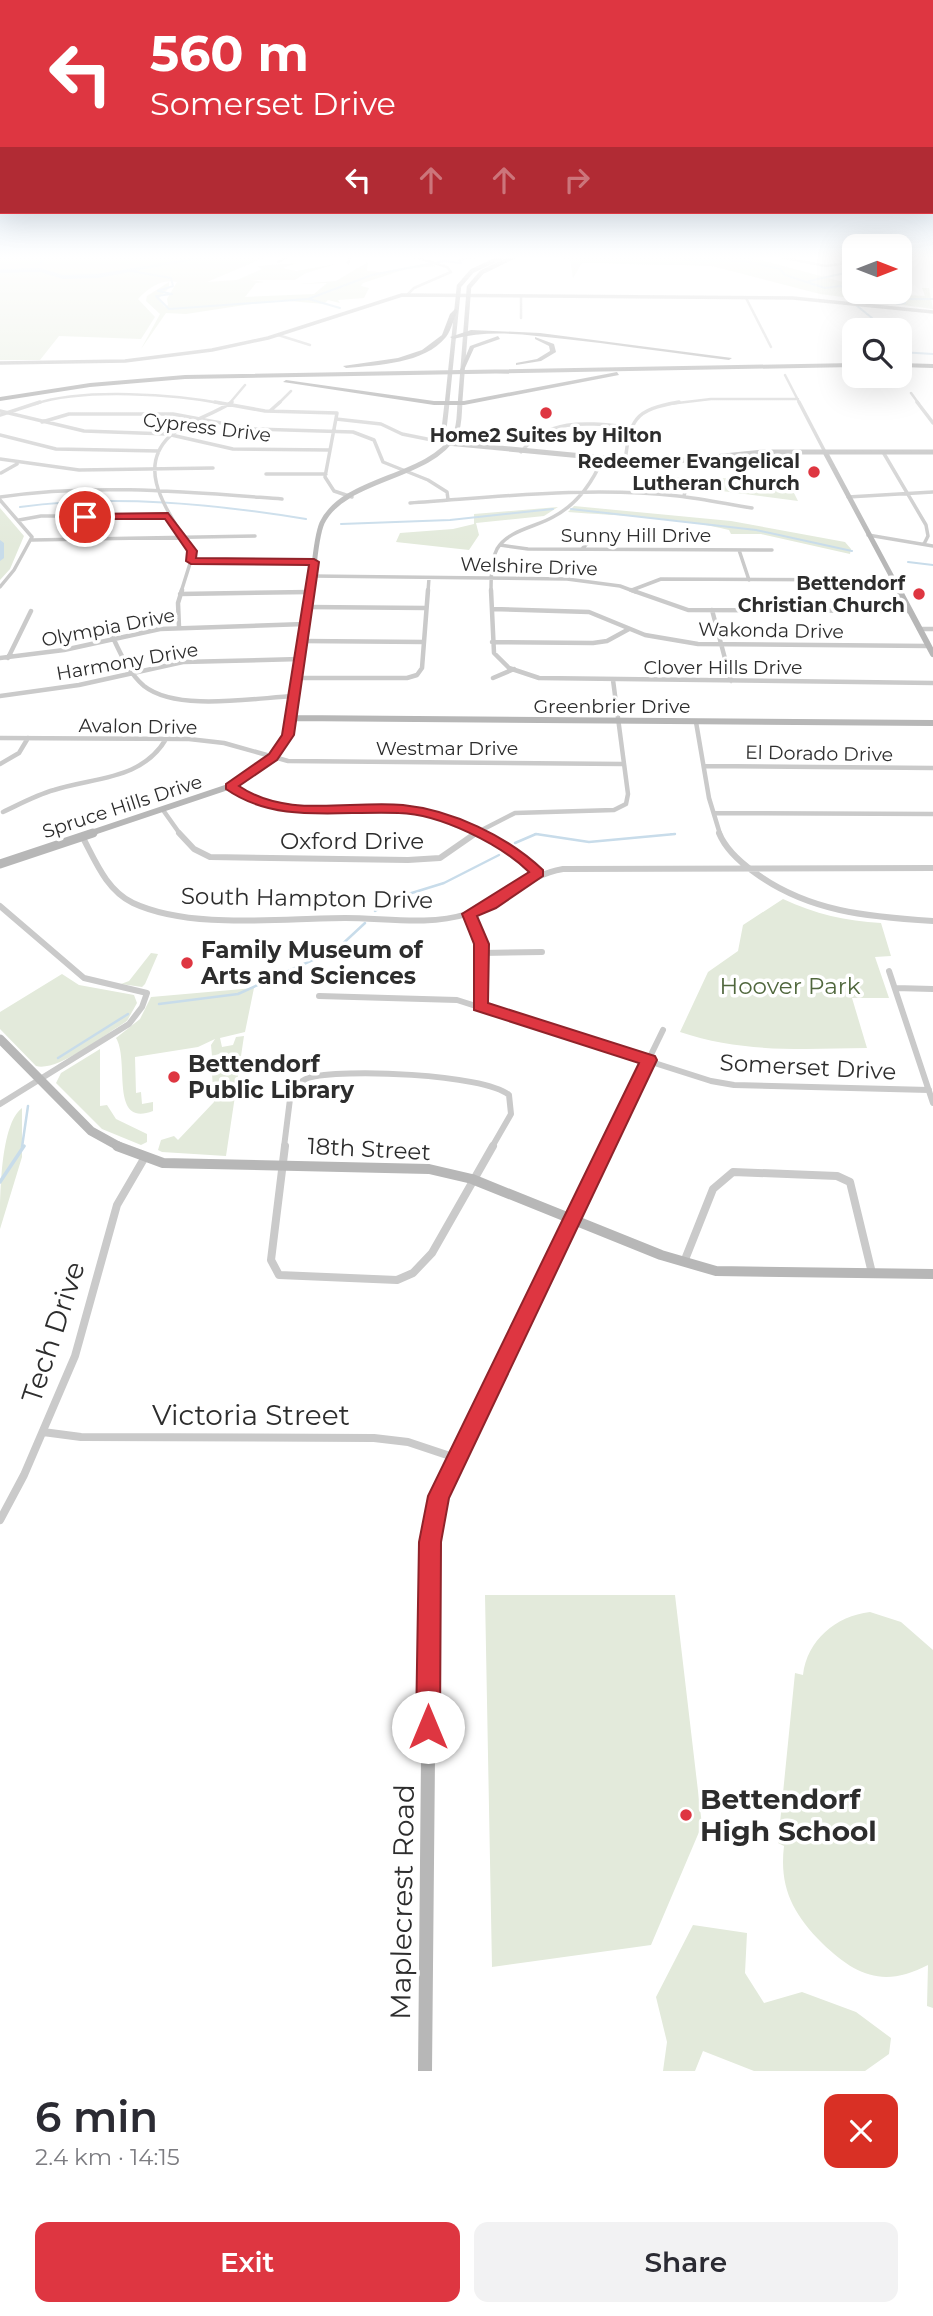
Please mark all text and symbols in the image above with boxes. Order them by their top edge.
text: 560 m [150,24,309,83]
icon: left [35,28,126,119]
text: Somerset Drive [150,84,396,123]
icon: left [339,161,377,199]
icon: ahead [412,161,450,199]
icon: ahead [485,161,523,199]
icon: right [558,161,596,199]
north arrow [842,234,912,304]
map controls [842,234,912,388]
button: search [842,318,912,388]
marker: Home2 Suites by Hilton [538,405,554,421]
street label: Cypress Drive [142,408,272,447]
place label: Home2 Suites by Hilton [430,424,662,447]
place label: Redeemer Evangelical Lutheran Church [577,450,800,495]
marker: Redeemer Evangelical Lutheran Church [806,464,822,480]
pin [55,487,115,547]
icon: arrive [66,498,104,536]
street label: Sunny Hill Drive [561,524,711,547]
street label: Welshire Drive [460,553,598,580]
place label: Bettendorf Christian Church [738,572,906,617]
marker: Bettendorf Christian Church [911,586,927,602]
street label: Olympia Drive [39,603,177,652]
street label: Wakonda Drive [698,618,844,643]
street label: Harmony Drive [54,638,200,685]
street label: Clover Hills Drive [643,656,803,679]
street label: Greenbrier Drive [533,695,691,718]
street label: Avalon Drive [78,714,198,739]
street label: Westmar Drive [376,737,518,760]
street label: El Dorado Drive [745,741,893,766]
street label: Spruce Hills Drive [39,770,205,843]
street label: Oxford Drive [280,827,424,855]
street label: South Hampton Drive [181,882,433,914]
place label: Family Museum of Arts and Sciences [200,936,424,990]
marker: Family Museum of Arts and Sciences [179,955,195,971]
park label: Hoover Park [720,972,861,1000]
street label: Somerset Drive [719,1048,897,1086]
place label: Bettendorf Public Library [188,1050,354,1104]
marker: Bettendorf Public Library [166,1069,182,1085]
street label: 18th Street [307,1132,431,1166]
street label: Tech Drive [14,1257,92,1407]
street label: Victoria Street [152,1398,350,1432]
position arrow [391,1690,465,1764]
place label: Bettendorf High School [700,1782,877,1848]
street label: Maplecrest Road [383,1784,421,2020]
marker: Bettendorf High School [678,1807,694,1823]
text: 6 min [35,2091,158,2143]
button: close [824,2094,898,2168]
text: 2.4 km · 14:15 [35,2143,180,2171]
button: Exit [35,2222,460,2302]
button: Share [474,2222,898,2302]

